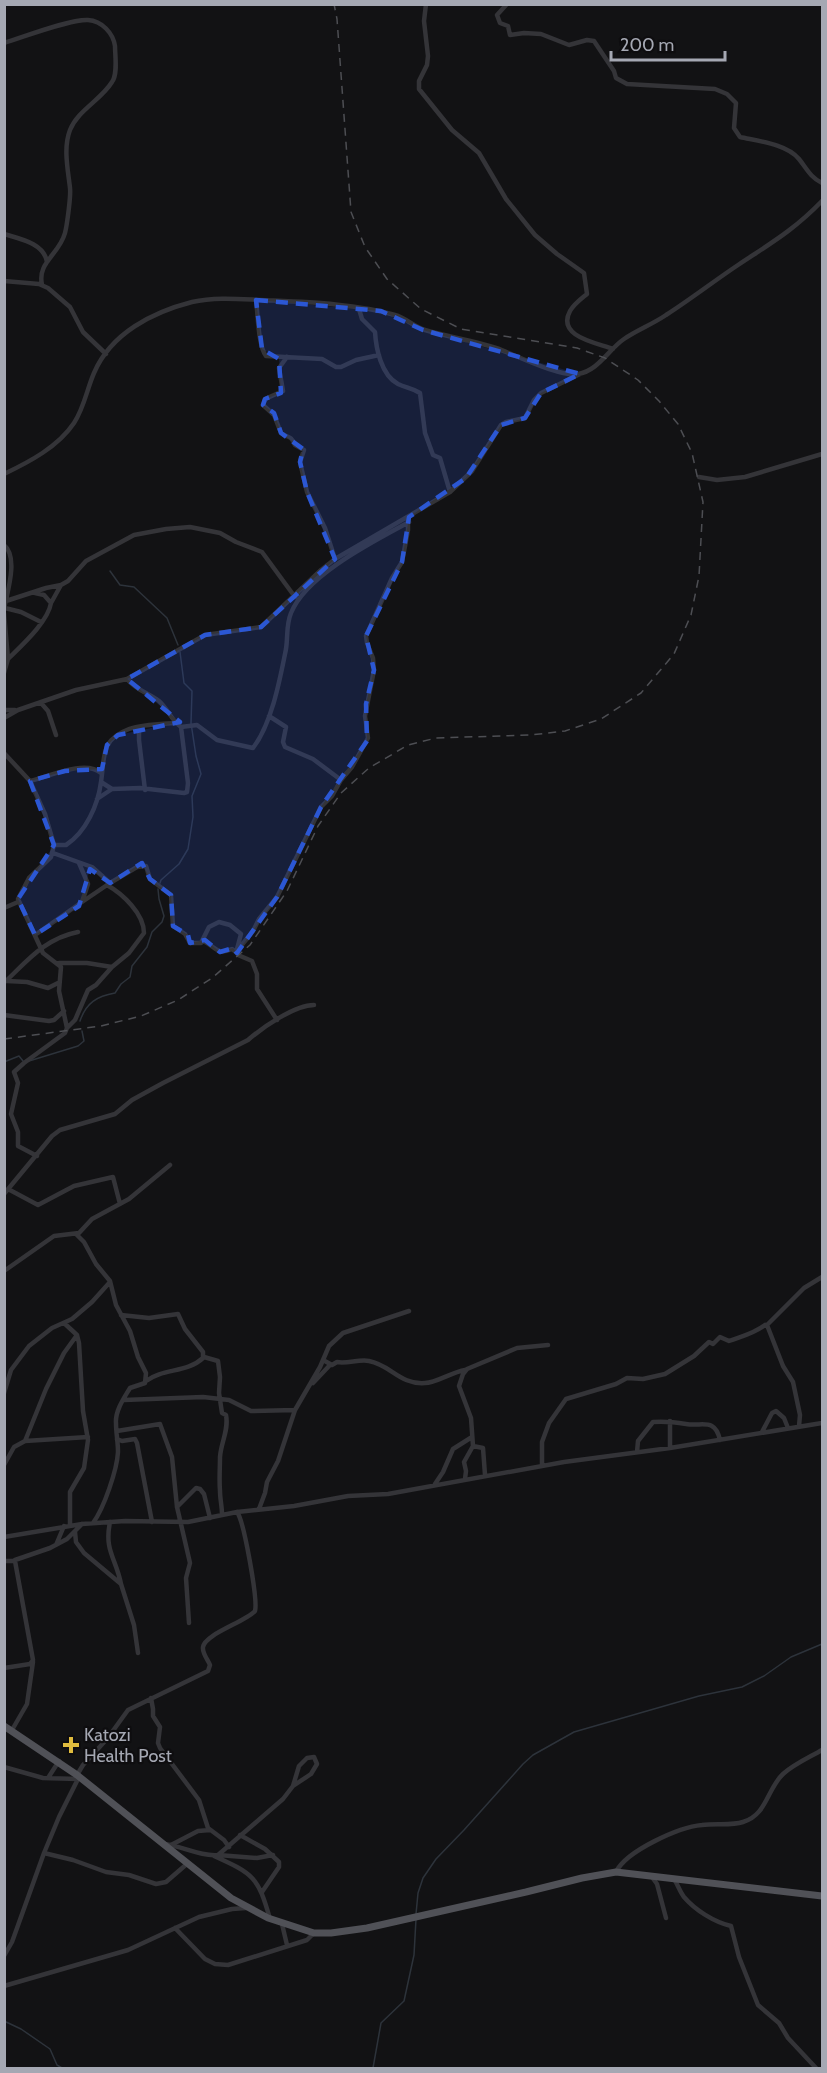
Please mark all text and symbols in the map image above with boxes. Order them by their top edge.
scale bar [611,24,725,62]
text: 200 m [620,34,674,56]
place label: Katozi Health Post [84,1724,172,1767]
marker: Katozi Health Post [62,1736,80,1754]

